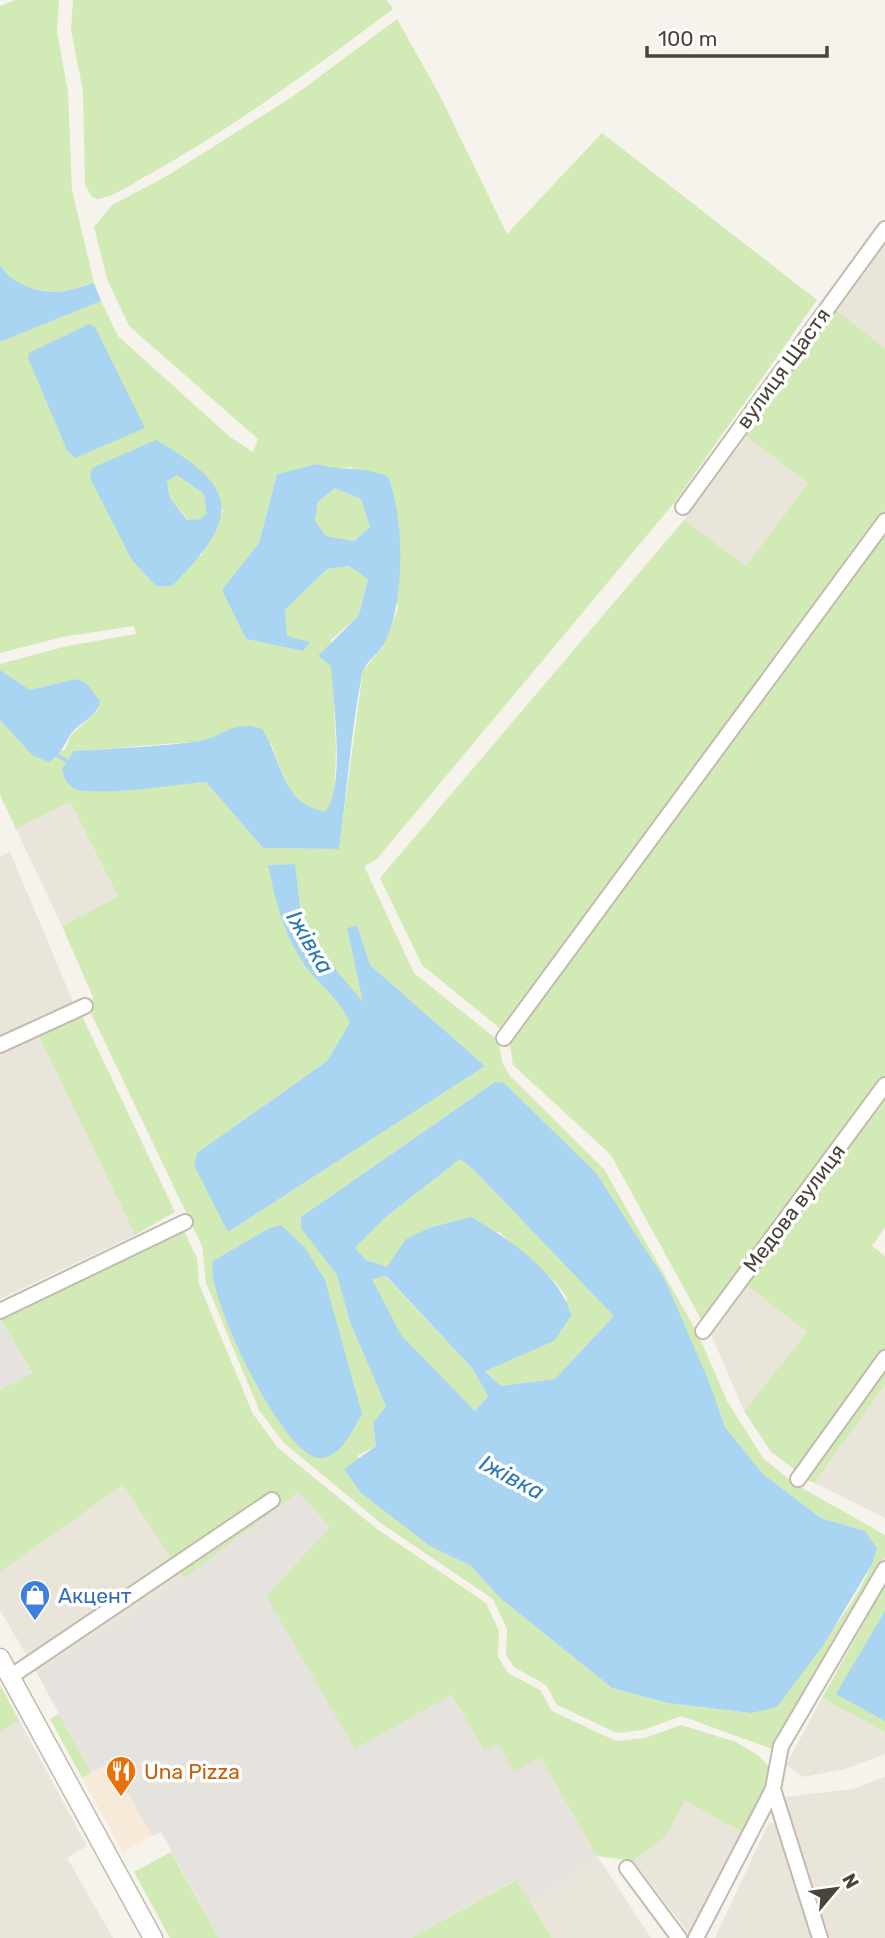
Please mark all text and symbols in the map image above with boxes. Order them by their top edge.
scale bar [647,14,827,58]
text: 100 m [658,26,717,51]
street label: вулиця Щастя [731,303,835,433]
water label: Іжівка [280,905,340,979]
street label: Медова вулиця [738,1139,850,1277]
water label: Іжівка [475,1448,549,1506]
shop icon: Акцент [18,1578,52,1622]
place label: Акцент [58,1583,132,1608]
restaurant icon: Una Pizza [104,1754,138,1798]
place label: Una Pizza [144,1759,240,1784]
north arrow [801,1854,871,1924]
text: N [837,1869,864,1893]

